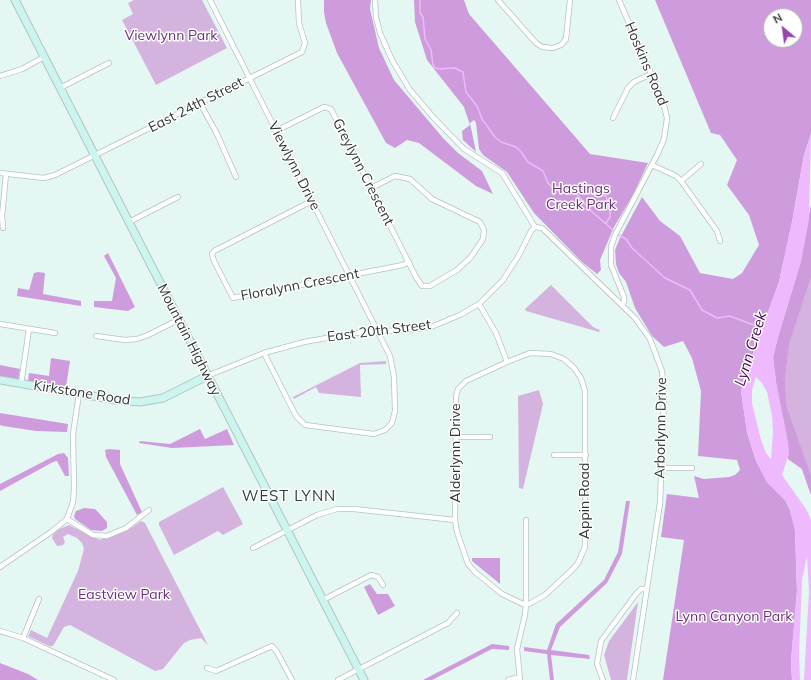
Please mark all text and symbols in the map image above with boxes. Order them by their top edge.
north arrow [763,8,803,48]
text: N [771,10,785,27]
street label: Hoskins Road [621,20,671,108]
park label: Viewlynn Park [124,28,218,44]
street label: East 24th Street [146,74,246,136]
street label: Greylynn Crescent [329,116,397,228]
street label: Viewlynn Drive [264,119,324,213]
park label: Hastings Creek Park [546,181,616,214]
street label: Floralynn Crescent [239,265,361,305]
street label: Mountain Highway [154,281,224,399]
water label: Lynn Creek [731,310,771,388]
street label: East 20th Street [326,316,432,346]
street label: Kirkstone Road [32,377,132,409]
street label: Arborlynn Drive [652,377,670,479]
street label: Alderlynn Drive [448,403,464,503]
street label: Appin Road [577,463,593,539]
district label: WEST LYNN [242,487,336,505]
park label: Eastview Park [78,587,170,603]
park label: Lynn Canyon Park [675,609,793,625]

